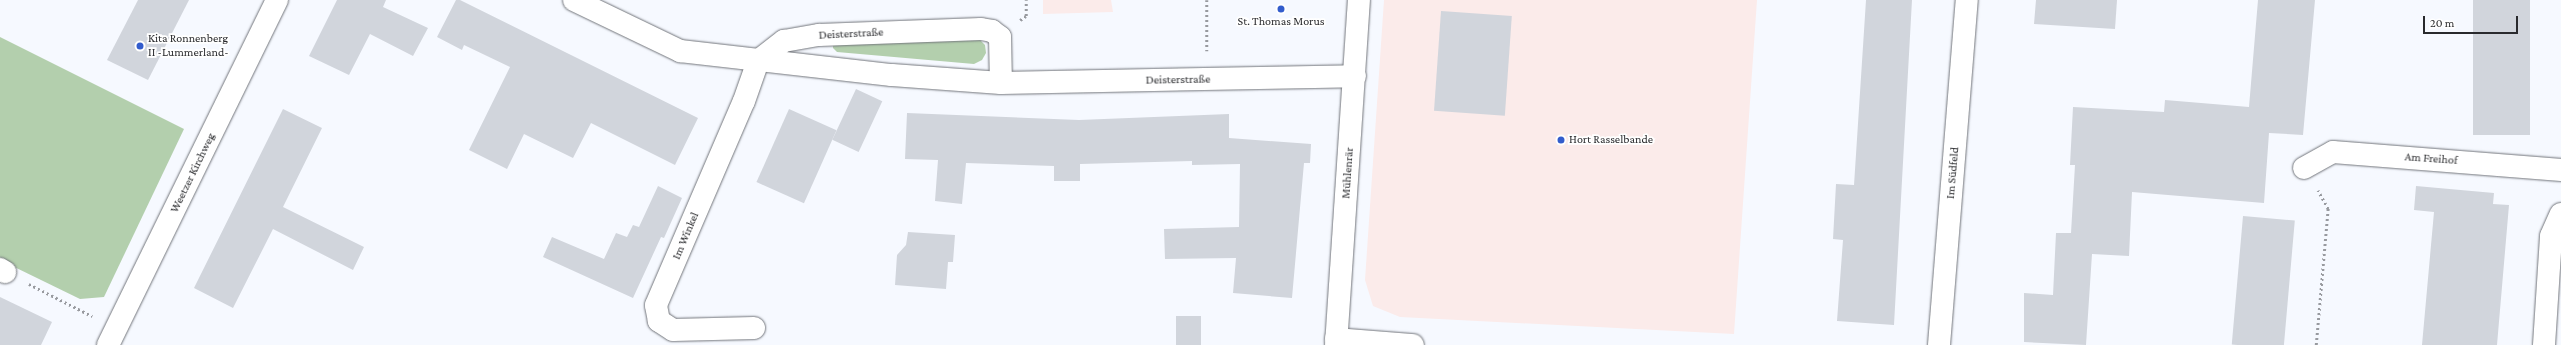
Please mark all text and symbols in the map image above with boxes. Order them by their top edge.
marker: St. Thomas Morus [1276,4,1286,14]
scale bar [2425,8,2520,34]
place label: St. Thomas Morus [1238,15,1324,29]
text: 20 m [2430,16,2454,30]
street label: Deisterstraße [818,25,884,43]
place label: Kita Ronnenberg II -Lummerland- [148,32,229,60]
marker: Kita Ronnenberg II -Lummerland- [135,41,145,51]
street label: Deisterstraße [1146,72,1210,88]
street label: Weetzer Kirchweg [167,131,219,215]
place label: Hort Rasselbande [1569,133,1653,147]
marker: Hort Rasselbande [1556,135,1566,145]
street label: Im Südfeld [1944,146,1962,200]
street label: Mühlenrär [1339,147,1357,199]
street label: Am Freihof [2404,150,2458,168]
street label: Im Winkel [670,210,702,262]

